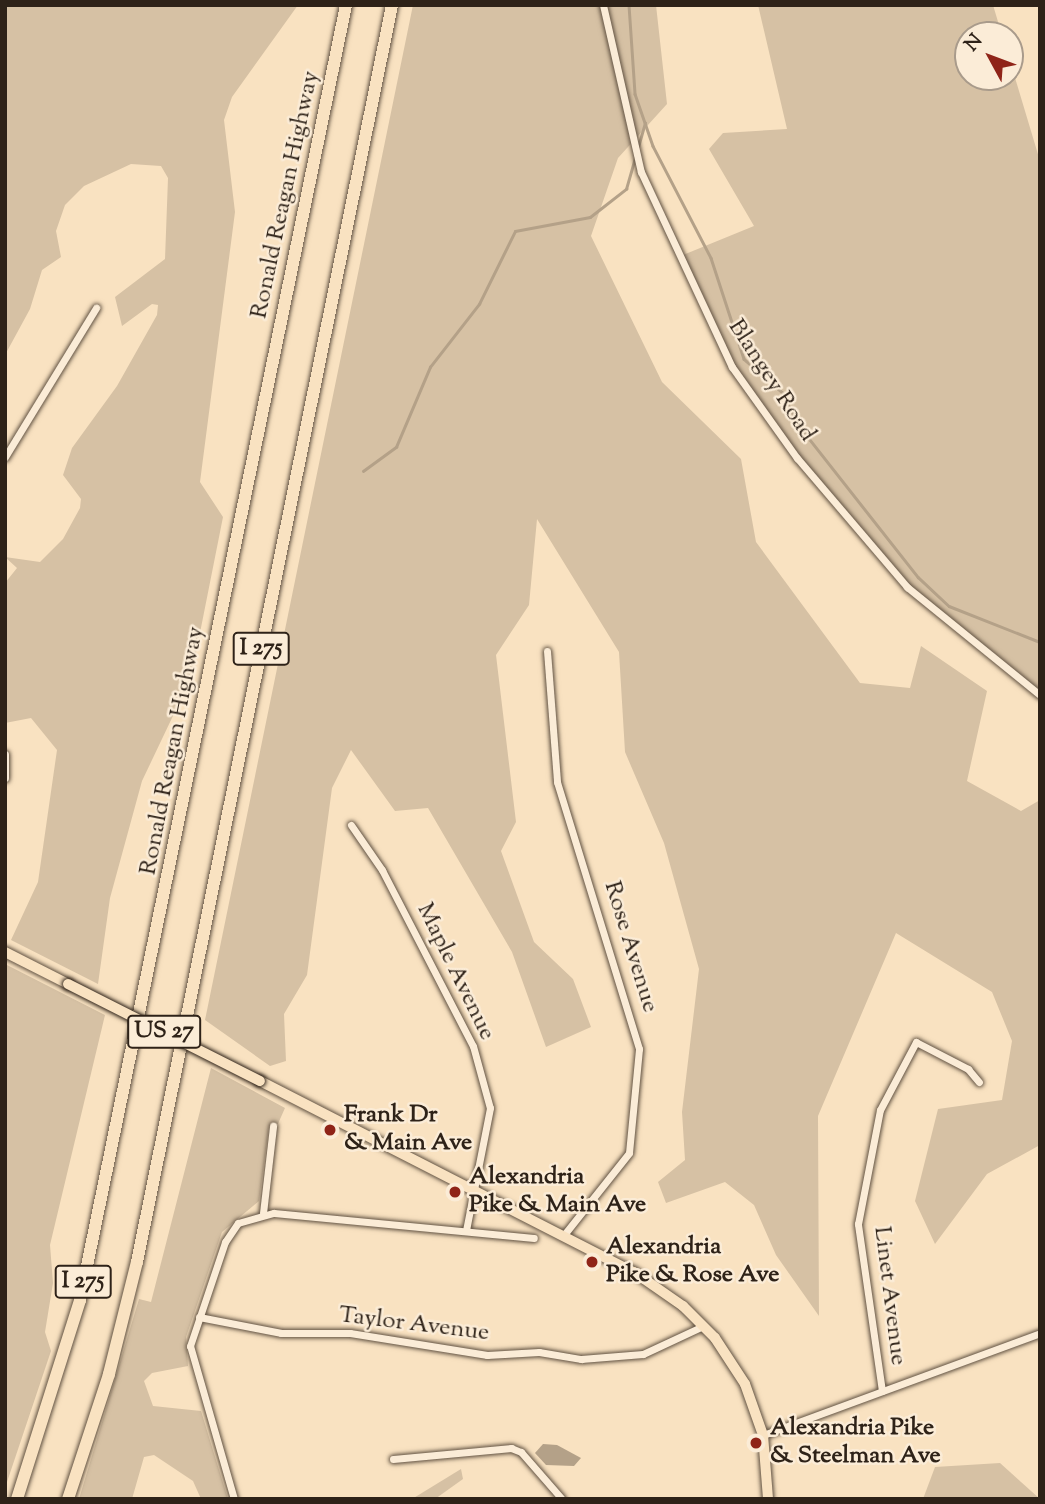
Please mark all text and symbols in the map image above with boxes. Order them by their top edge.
north arrow [954,21,1024,91]
text: N [959,29,989,58]
street label: Ronald Reagan Highway [246,69,326,321]
street label: Blangey Road [721,314,821,448]
street label: Ronald Reagan Highway [135,624,211,878]
road number: I 275 [231,629,291,668]
street label: Rose Avenue [596,878,664,1016]
street label: Maple Avenue [409,899,501,1045]
road number: US 27 [125,1012,202,1051]
place label: Frank Dr & Main Ave [344,1102,472,1158]
marker: Frank Dr & Main Ave [322,1122,338,1138]
place label: Alexandria Pike & Main Ave [469,1164,646,1220]
marker: Alexandria Pike & Main Ave [447,1184,463,1200]
street label: Linet Avenue [866,1225,912,1367]
place label: Alexandria Pike & Rose Ave [606,1234,779,1290]
marker: Alexandria Pike & Rose Ave [584,1254,600,1270]
road number: I 275 [53,1262,113,1302]
street label: Taylor Avenue [337,1301,491,1349]
place label: Alexandria Pike & Steelman Ave [770,1415,941,1471]
marker: Alexandria Pike & Steelman Ave [748,1435,764,1451]

